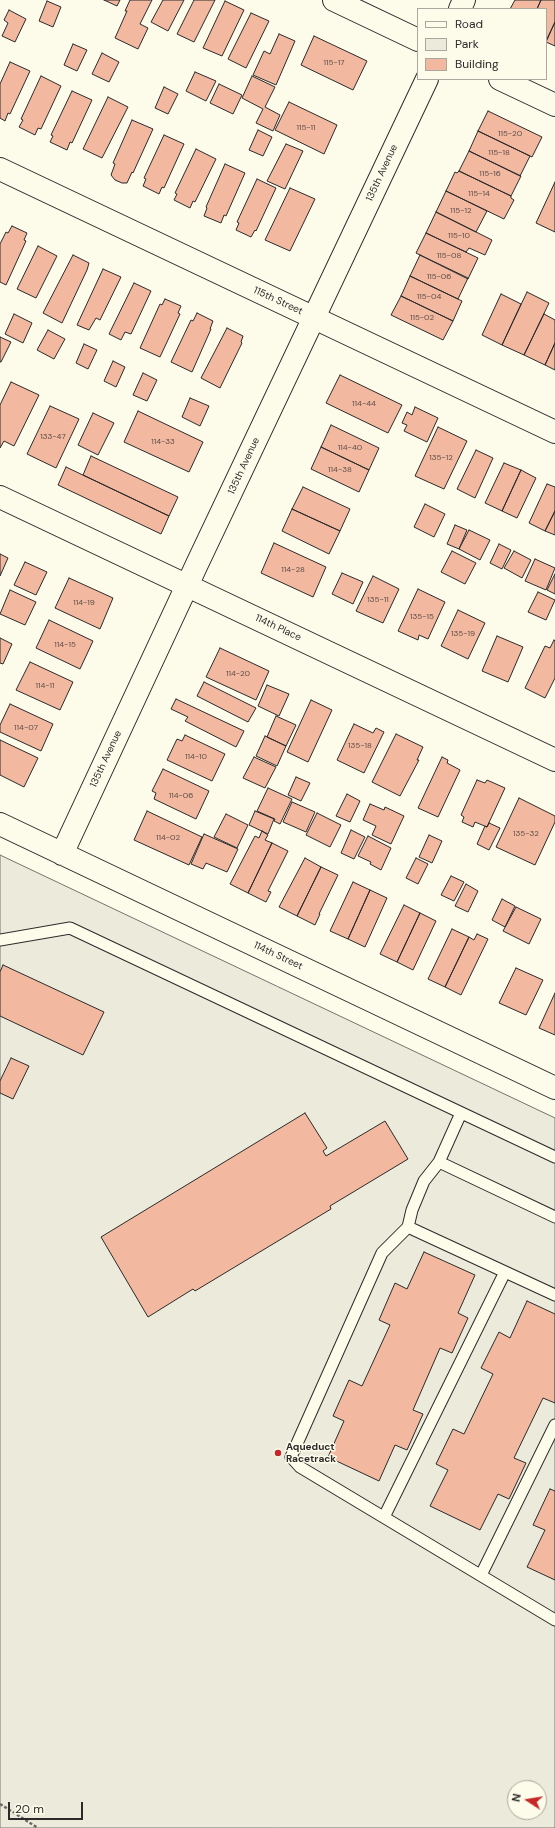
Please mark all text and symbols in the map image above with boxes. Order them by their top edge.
legend [417,8,547,80]
text: Road [455,16,483,32]
text: Park [455,36,479,52]
text: Building [455,56,499,72]
house number: 115-17 [324,58,344,68]
house number: 115-11 [296,123,316,133]
house number: 115-20 [498,129,522,139]
street label: 135th Avenue [364,143,400,203]
house number: 115-18 [488,148,510,158]
house number: 115-16 [479,169,501,179]
house number: 115-14 [468,189,490,199]
house number: 115-12 [450,206,472,216]
house number: 115-10 [448,231,470,241]
house number: 115-08 [437,251,461,261]
house number: 115-06 [427,272,451,282]
street label: 115th Street [251,284,305,318]
house number: 115-04 [417,292,441,302]
house number: 115-02 [410,313,434,323]
house number: 114-44 [352,399,376,409]
house number: 133-47 [40,432,66,442]
street label: 135th Avenue [226,436,262,496]
house number: 114-33 [151,437,175,447]
house number: 114-40 [338,443,362,453]
house number: 135-12 [429,453,453,463]
house number: 114-38 [328,465,352,475]
house number: 114-28 [281,565,305,575]
house number: 135-11 [367,595,389,605]
house number: 114-19 [73,598,95,608]
street label: 114th Place [253,612,303,644]
house number: 135-15 [410,612,434,622]
house number: 135-19 [451,629,475,639]
house number: 114-15 [54,640,76,650]
house number: 114-20 [226,669,250,679]
house number: 114-11 [35,681,55,691]
house number: 114-07 [14,723,38,733]
street label: 135th Avenue [88,729,124,789]
house number: 135-18 [348,741,372,751]
house number: 114-10 [185,752,207,762]
house number: 114-06 [169,791,193,801]
house number: 135-32 [513,829,539,839]
house number: 114-02 [156,833,180,843]
street label: 114th Street [251,939,305,973]
place label: Aqueduct Racetrack [286,1441,336,1464]
marker: Aqueduct Racetrack [273,1448,283,1458]
north arrow [507,1780,547,1820]
text: N [509,1792,524,1803]
scale bar [10,1794,85,1820]
text: 20 m [15,1801,44,1817]

